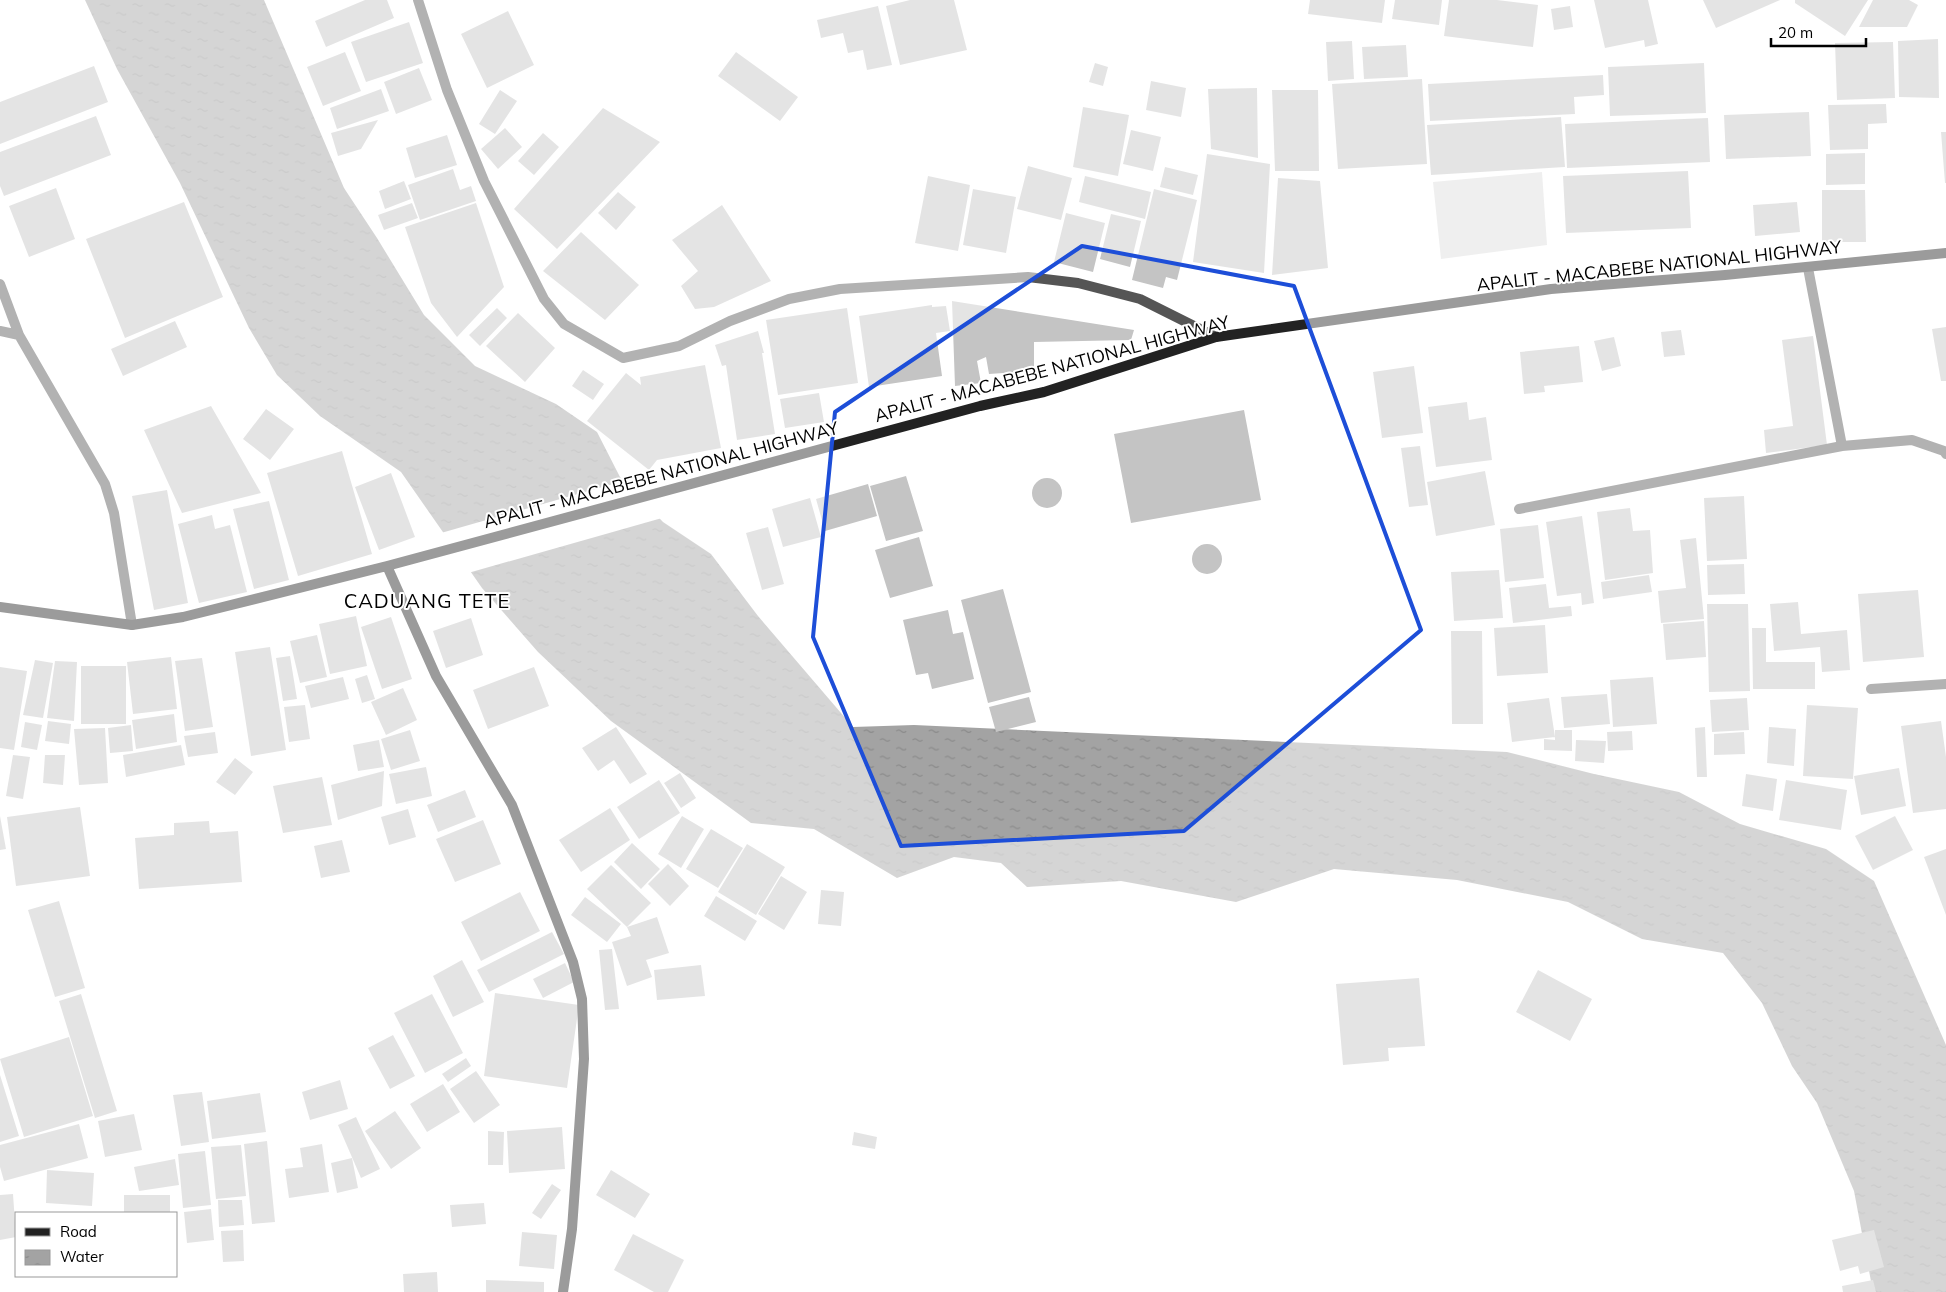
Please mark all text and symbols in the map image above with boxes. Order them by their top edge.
scale bar [1771,15,1866,47]
text: 20 m [1778,23,1813,42]
street label: APALIT - MACABEBE NATIONAL HIGHWAY [1475,235,1844,296]
street label: APALIT - MACABEBE NATIONAL HIGHWAY [872,310,1233,427]
street label: APALIT - MACABEBE NATIONAL HIGHWAY [481,416,842,533]
district label: CADUANG TETE [344,588,510,613]
legend [15,1212,178,1277]
text: Road [60,1222,97,1241]
text: Water [60,1247,104,1266]

